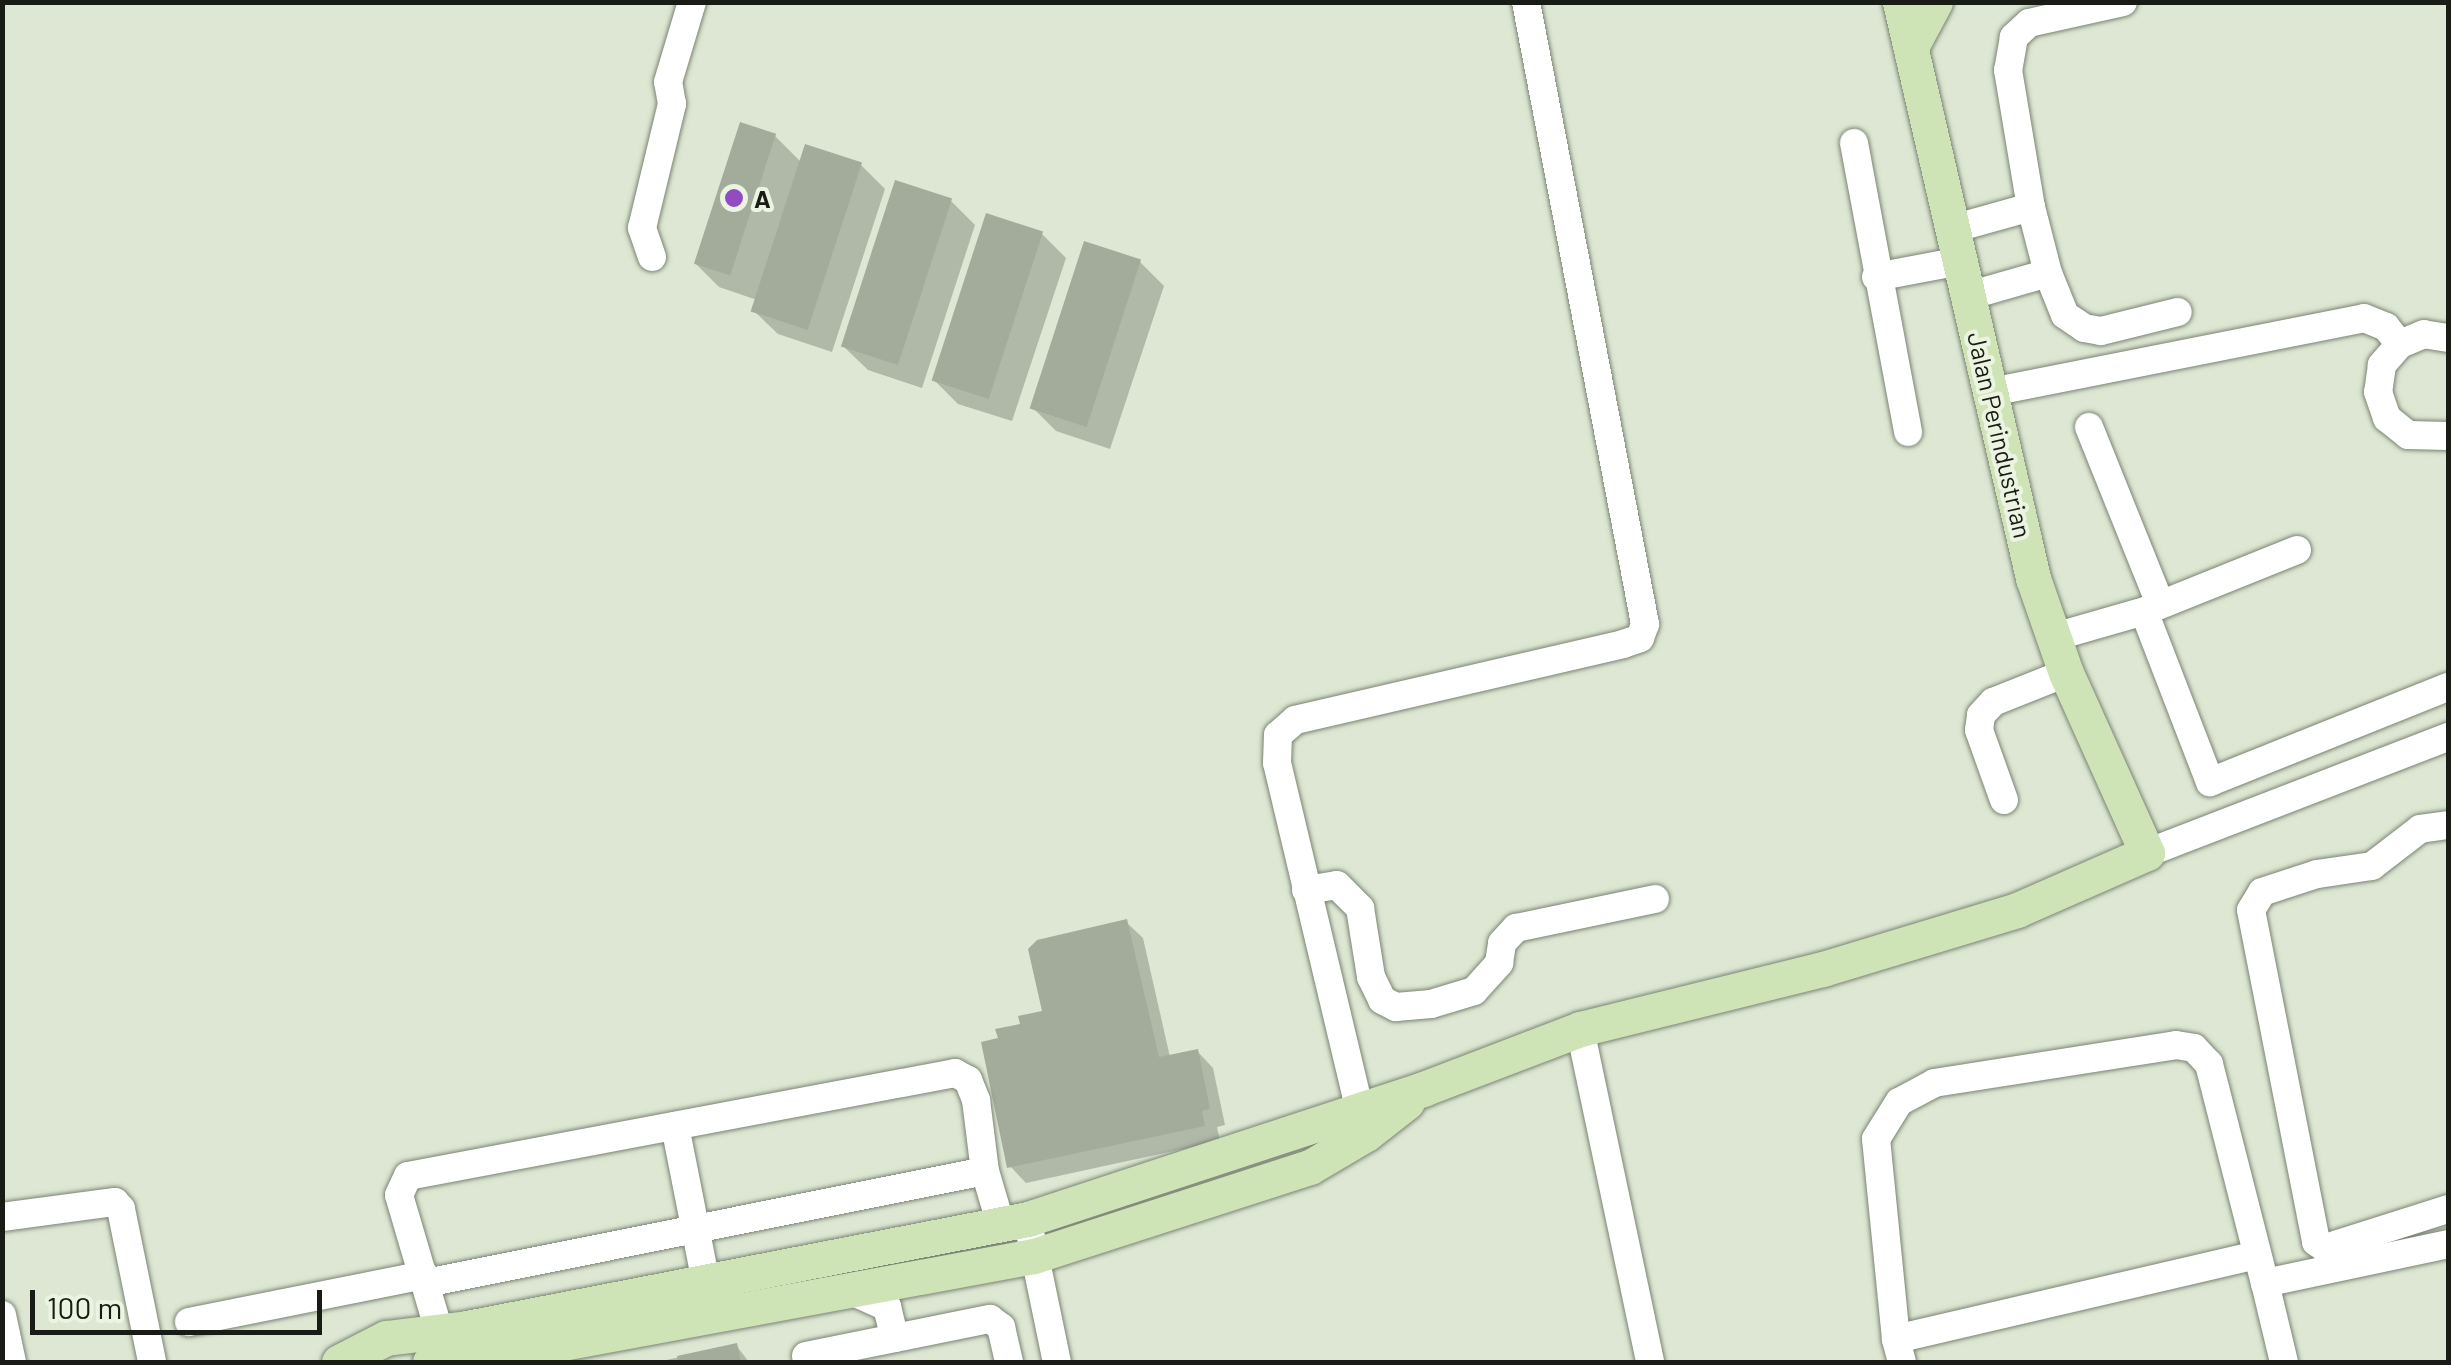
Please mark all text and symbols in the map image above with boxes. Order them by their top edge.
place label: A [754,183,771,213]
marker: A [723,187,745,209]
street label: Jalan Perindustrian [1962,329,2038,541]
scale bar [35,1270,328,1332]
text: 100 m [47,1289,122,1325]

